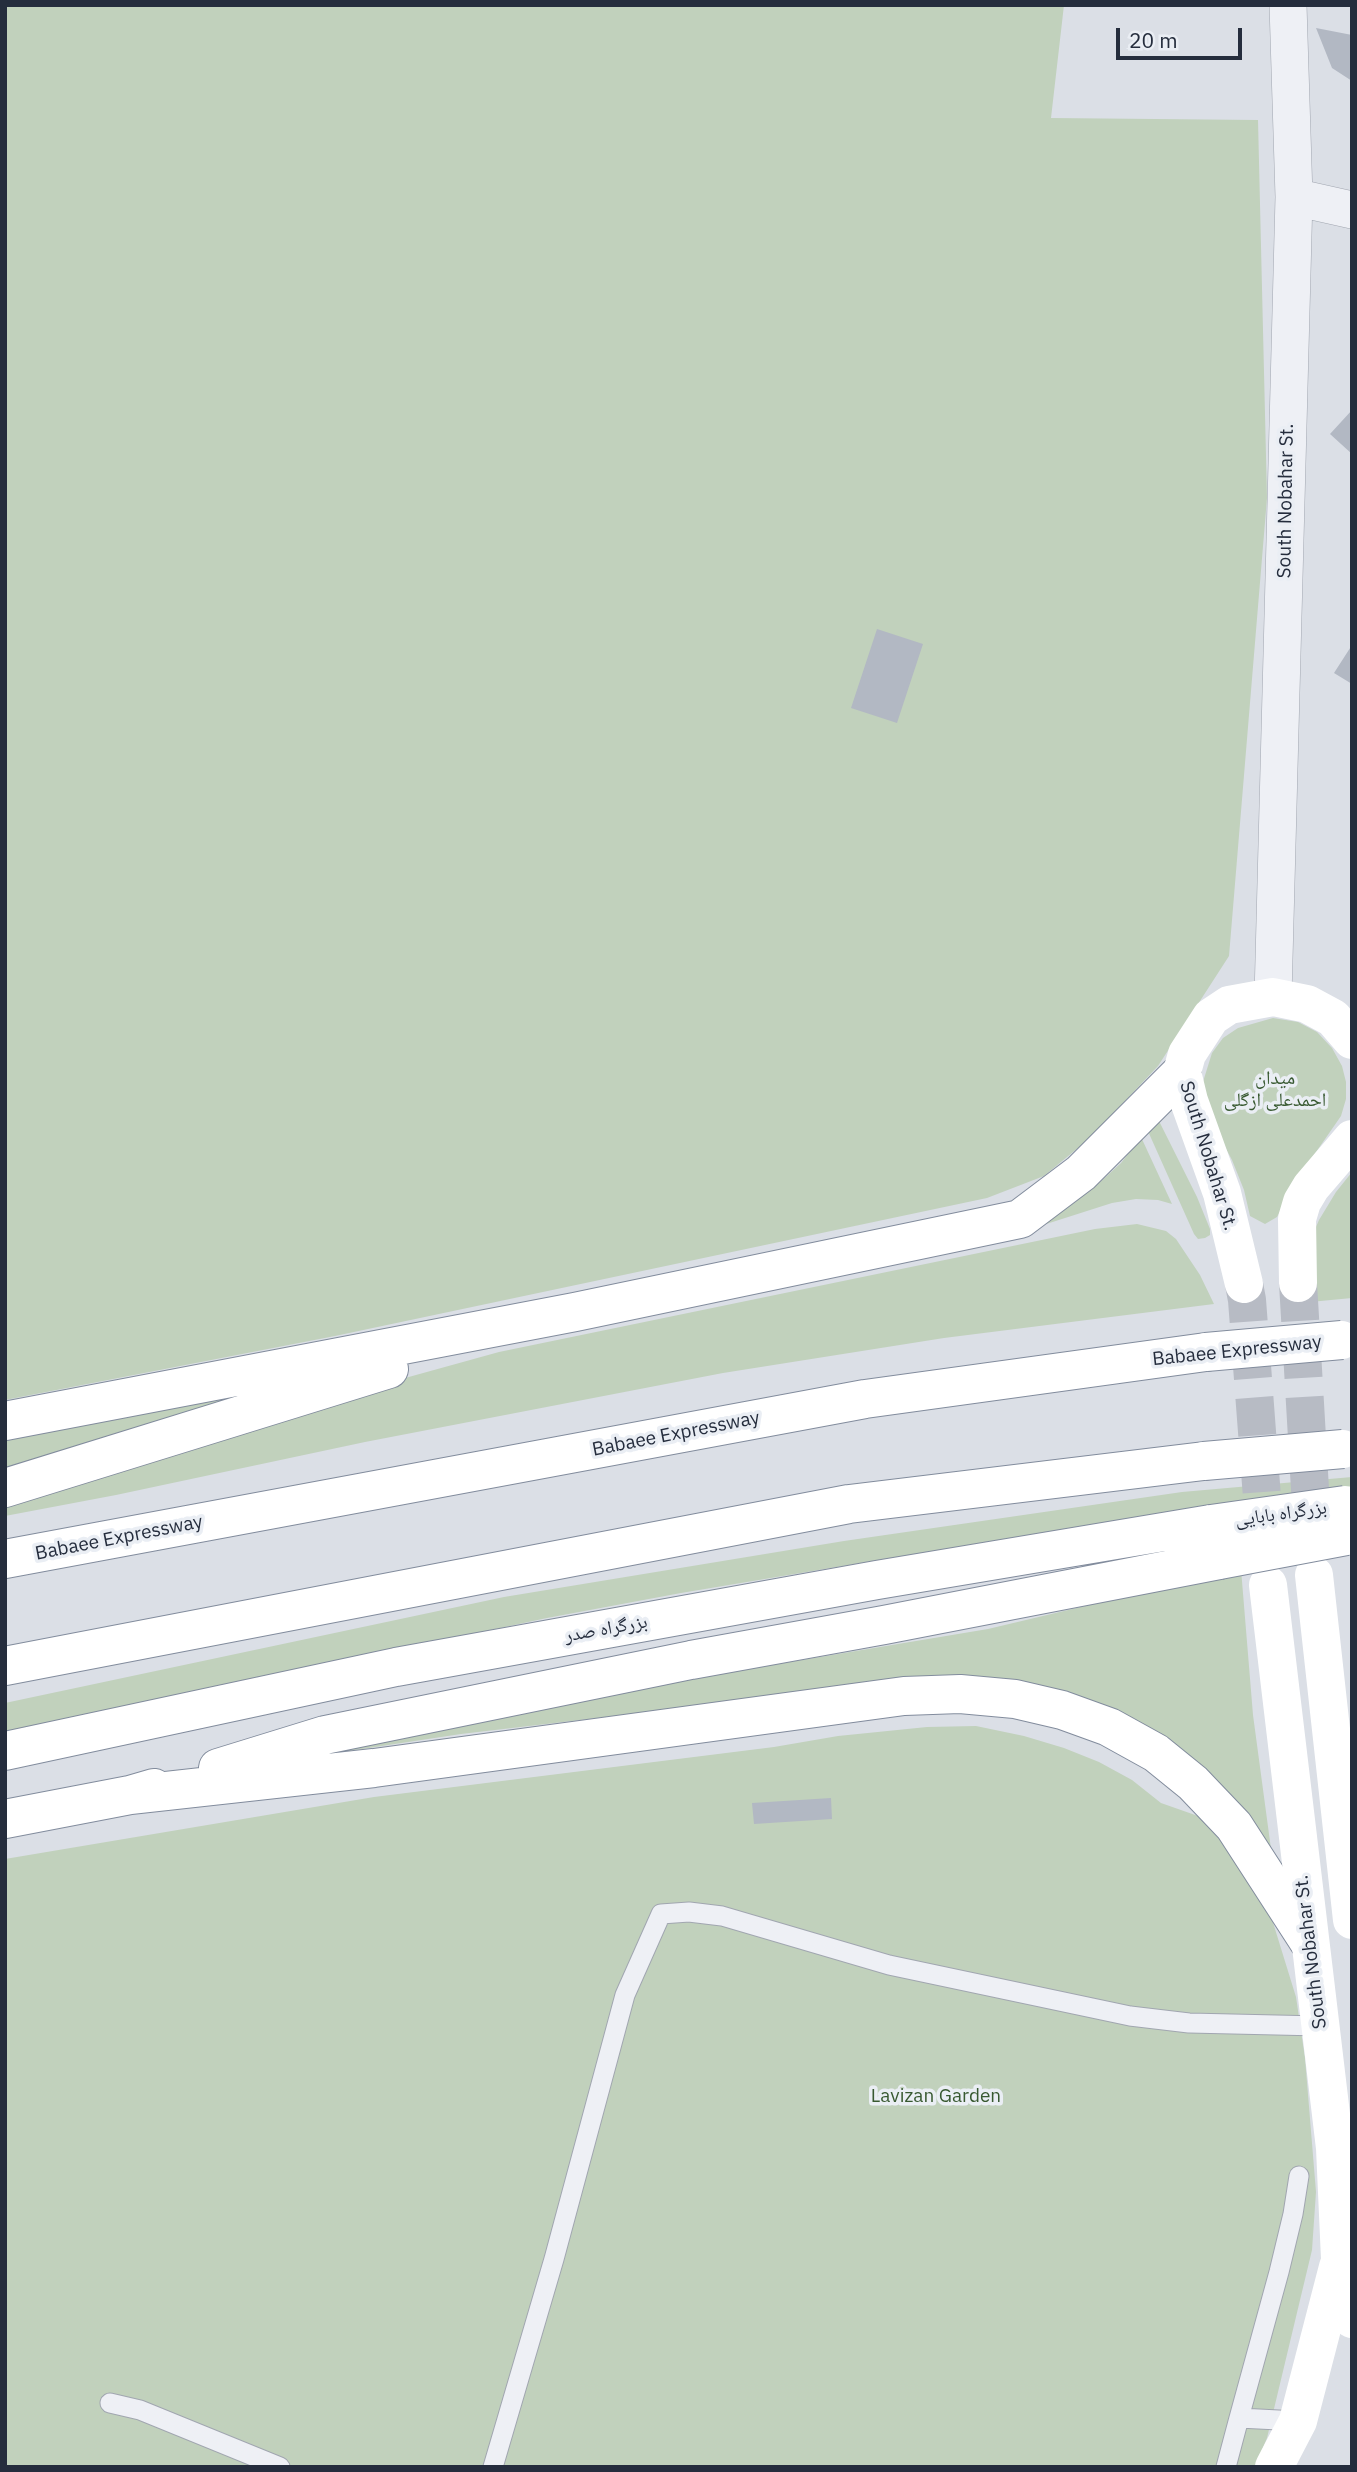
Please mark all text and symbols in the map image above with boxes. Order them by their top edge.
scale bar [1119,14,1245,58]
text: 20 m [1129,26,1178,54]
street label: South Nobahar St. [1273,423,1299,579]
park label: میدان احمدعلی ازگلی [1224,1068,1326,1112]
street label: South Nobahar St. [1174,1079,1242,1233]
street label: Babaee Expressway [1151,1331,1323,1371]
street label: Babaee Expressway [590,1407,762,1461]
street label: بزرگراه بابایی [1234,1496,1328,1532]
street label: Babaee Expressway [33,1511,205,1565]
street label: بزرگراه صدر [563,1610,649,1648]
street label: South Nobahar St. [1290,1874,1332,2030]
park label: Lavizan Garden [871,2086,1001,2108]

